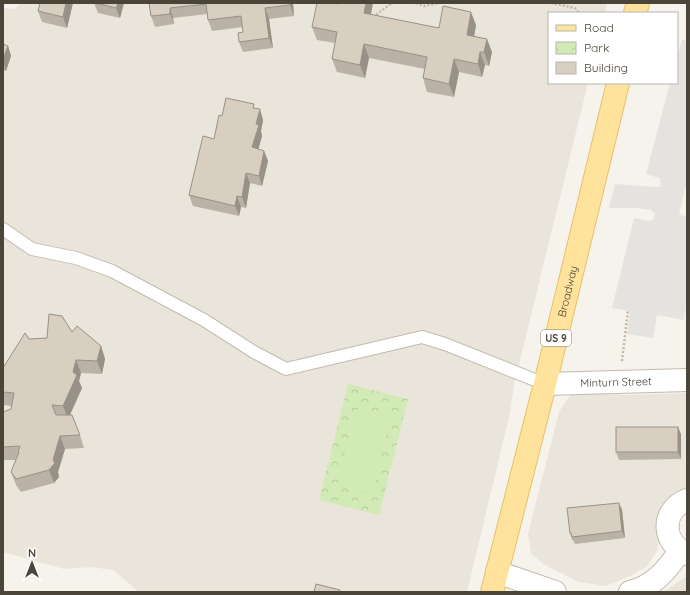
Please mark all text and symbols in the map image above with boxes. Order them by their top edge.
legend [548,12,678,84]
text: Road [584,20,614,35]
text: Park [584,40,609,55]
text: Building [584,60,628,75]
street label: Broadway [554,264,580,318]
road number: US 9 [541,330,571,346]
street label: Minturn Street [580,374,652,390]
north arrow [12,543,52,583]
text: N [28,546,36,560]

